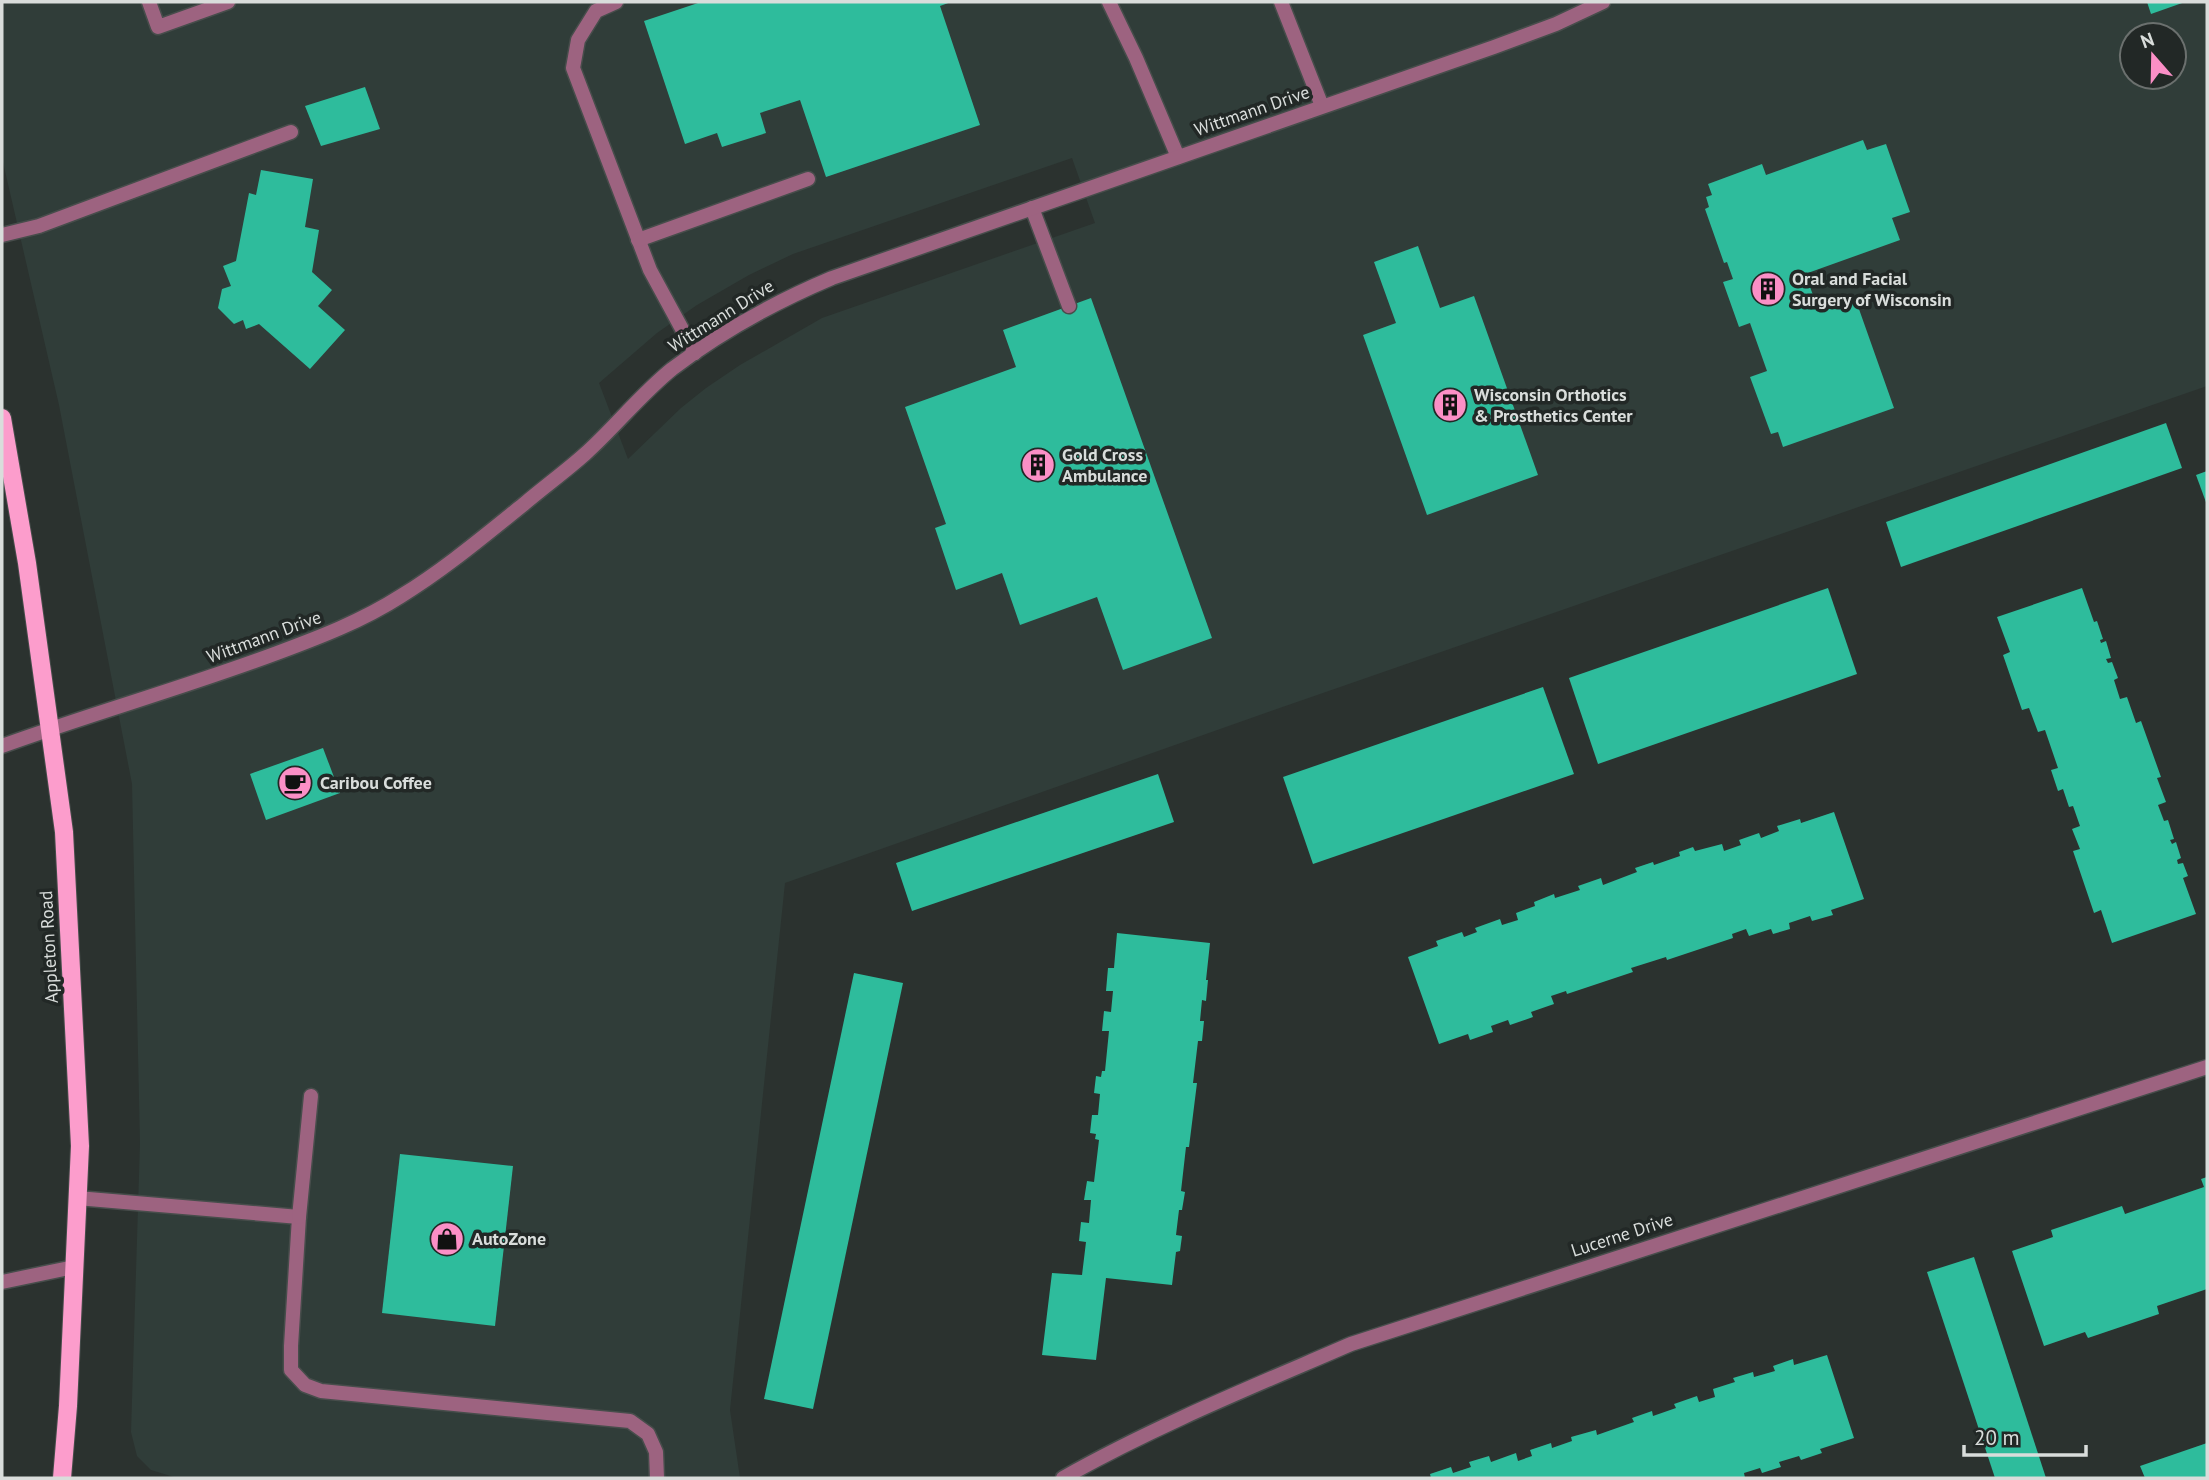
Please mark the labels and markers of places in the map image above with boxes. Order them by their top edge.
place label: Oral and Facial Surgery of Wisconsin [1792,267,1952,311]
building icon: Oral and Facial Surgery of Wisconsin [1749,270,1787,308]
place label: Wisconsin Orthotics & Prosthetics Center [1474,383,1633,427]
building icon: Wisconsin Orthotics & Prosthetics Center [1431,386,1469,424]
place label: Gold Cross Ambulance [1062,443,1147,487]
building icon: Gold Cross Ambulance [1019,446,1057,484]
cafe icon: Caribou Coffee [276,764,314,802]
place label: Caribou Coffee [320,771,432,794]
shop icon: AutoZone [428,1220,466,1258]
place label: AutoZone [472,1227,546,1250]

